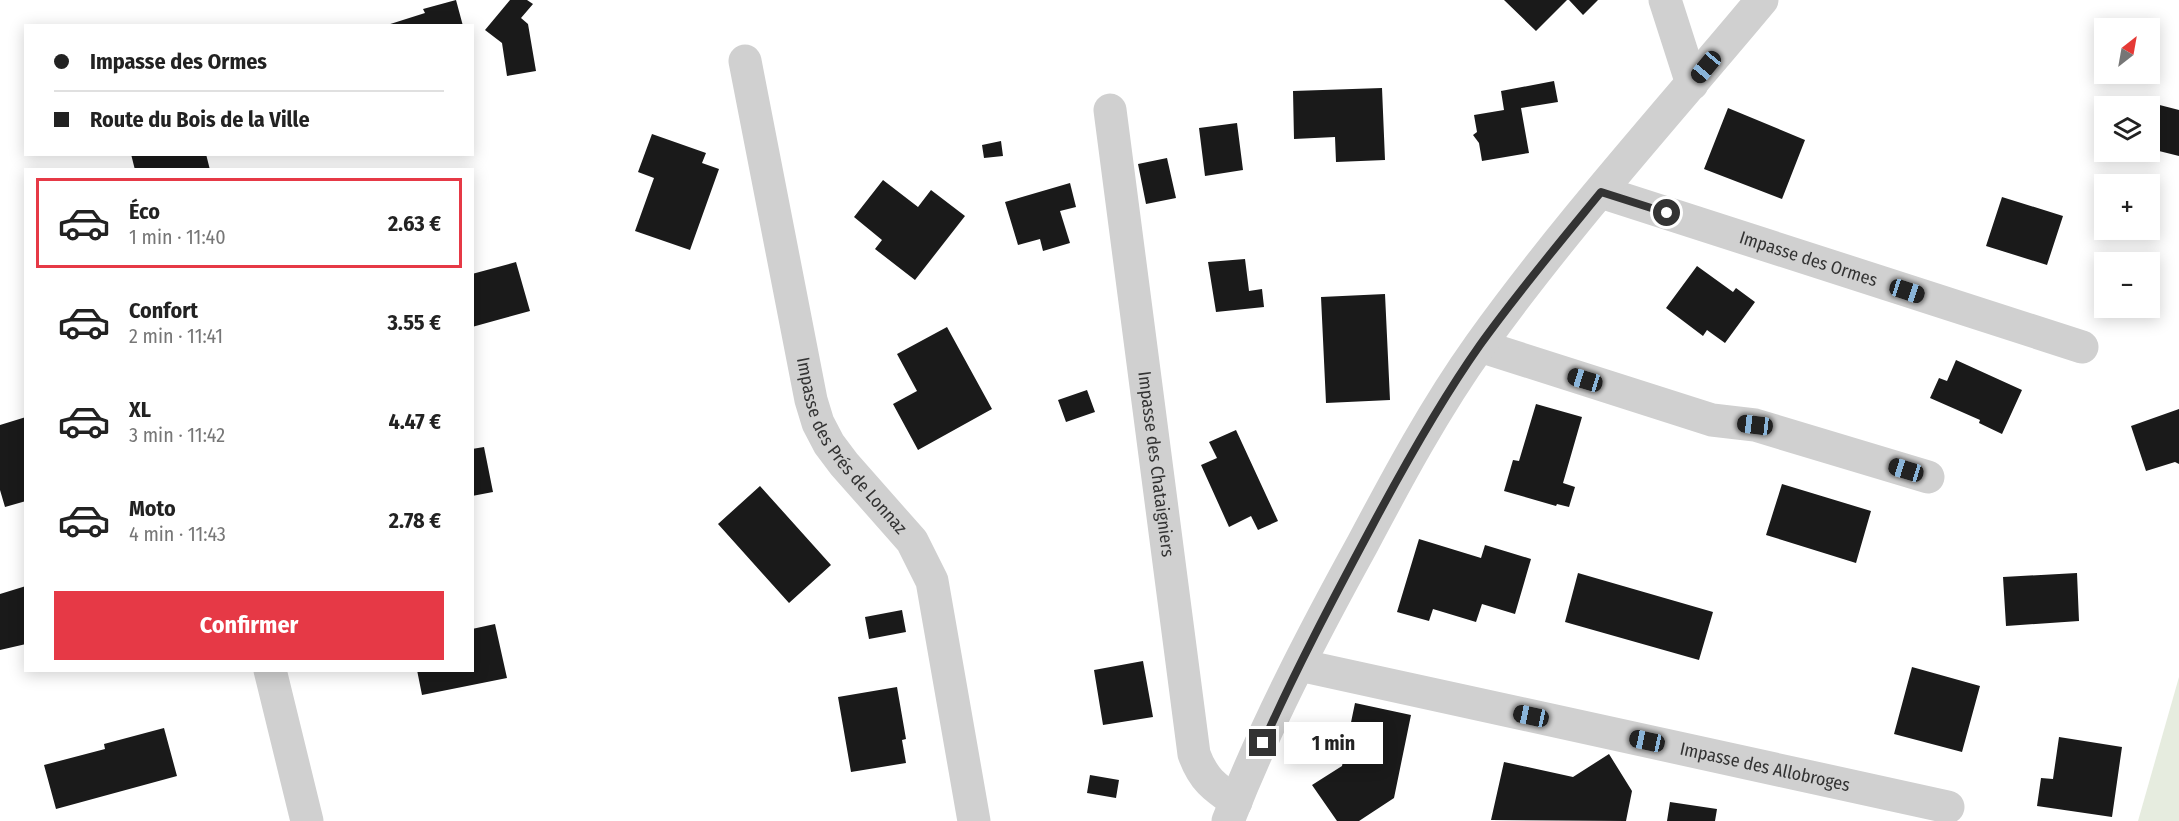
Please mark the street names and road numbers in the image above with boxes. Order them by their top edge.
street label: Impasse des Ormes [1737,226,1880,291]
street label: Impasse des Prés de Lonnaz [792,355,912,539]
street label: Impasse des Chataigniers [1133,370,1179,558]
street label: Impasse des Allobroges [1678,738,1852,796]

